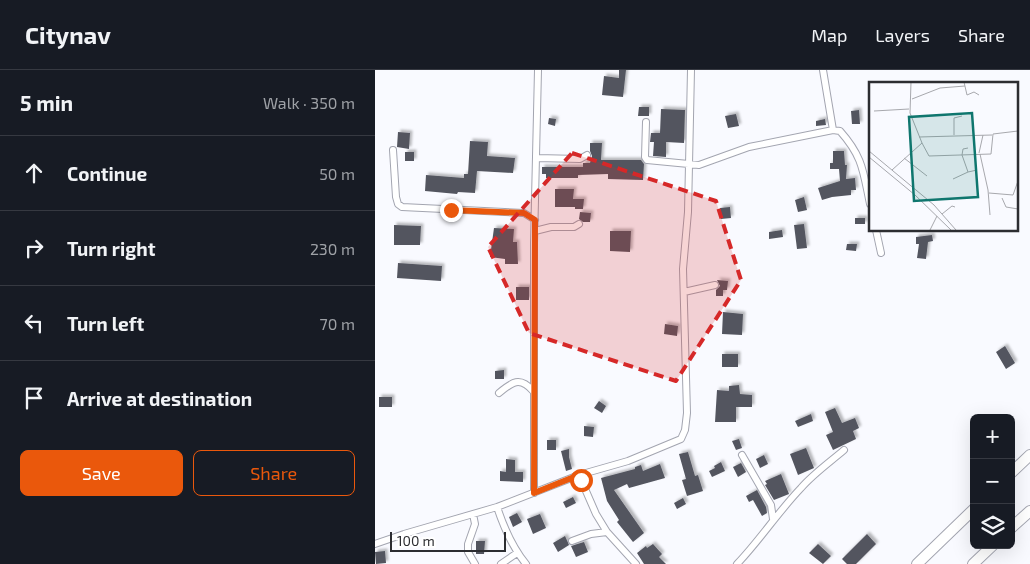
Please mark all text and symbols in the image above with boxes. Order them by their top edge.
text: Citynav [25,20,111,49]
text: Map [811,24,847,46]
text: Layers [875,24,930,46]
text: Share [958,24,1005,46]
inset map [869,82,1017,231]
text: 5 min [20,90,73,115]
text: Walk · 350 m [263,93,355,112]
icon: ahead [20,159,48,187]
text: Continue [67,162,147,185]
text: 50 m [319,164,355,183]
route end [440,199,463,222]
icon: right [20,234,48,262]
text: Turn right [67,237,155,260]
text: 230 m [310,239,355,258]
icon: left [20,309,48,337]
text: Turn left [67,312,144,335]
text: 70 m [320,314,355,333]
icon: arrive [20,384,48,412]
text: Arrive at destination [67,387,252,410]
map controls [970,414,1015,549]
button: + [970,414,1015,459]
button: Save [20,450,183,496]
button: Share [193,450,355,496]
button: − [970,459,1015,504]
route start [570,469,593,492]
button: layers [970,504,1015,549]
scale bar [390,529,506,552]
text: 100 m [397,532,435,549]

